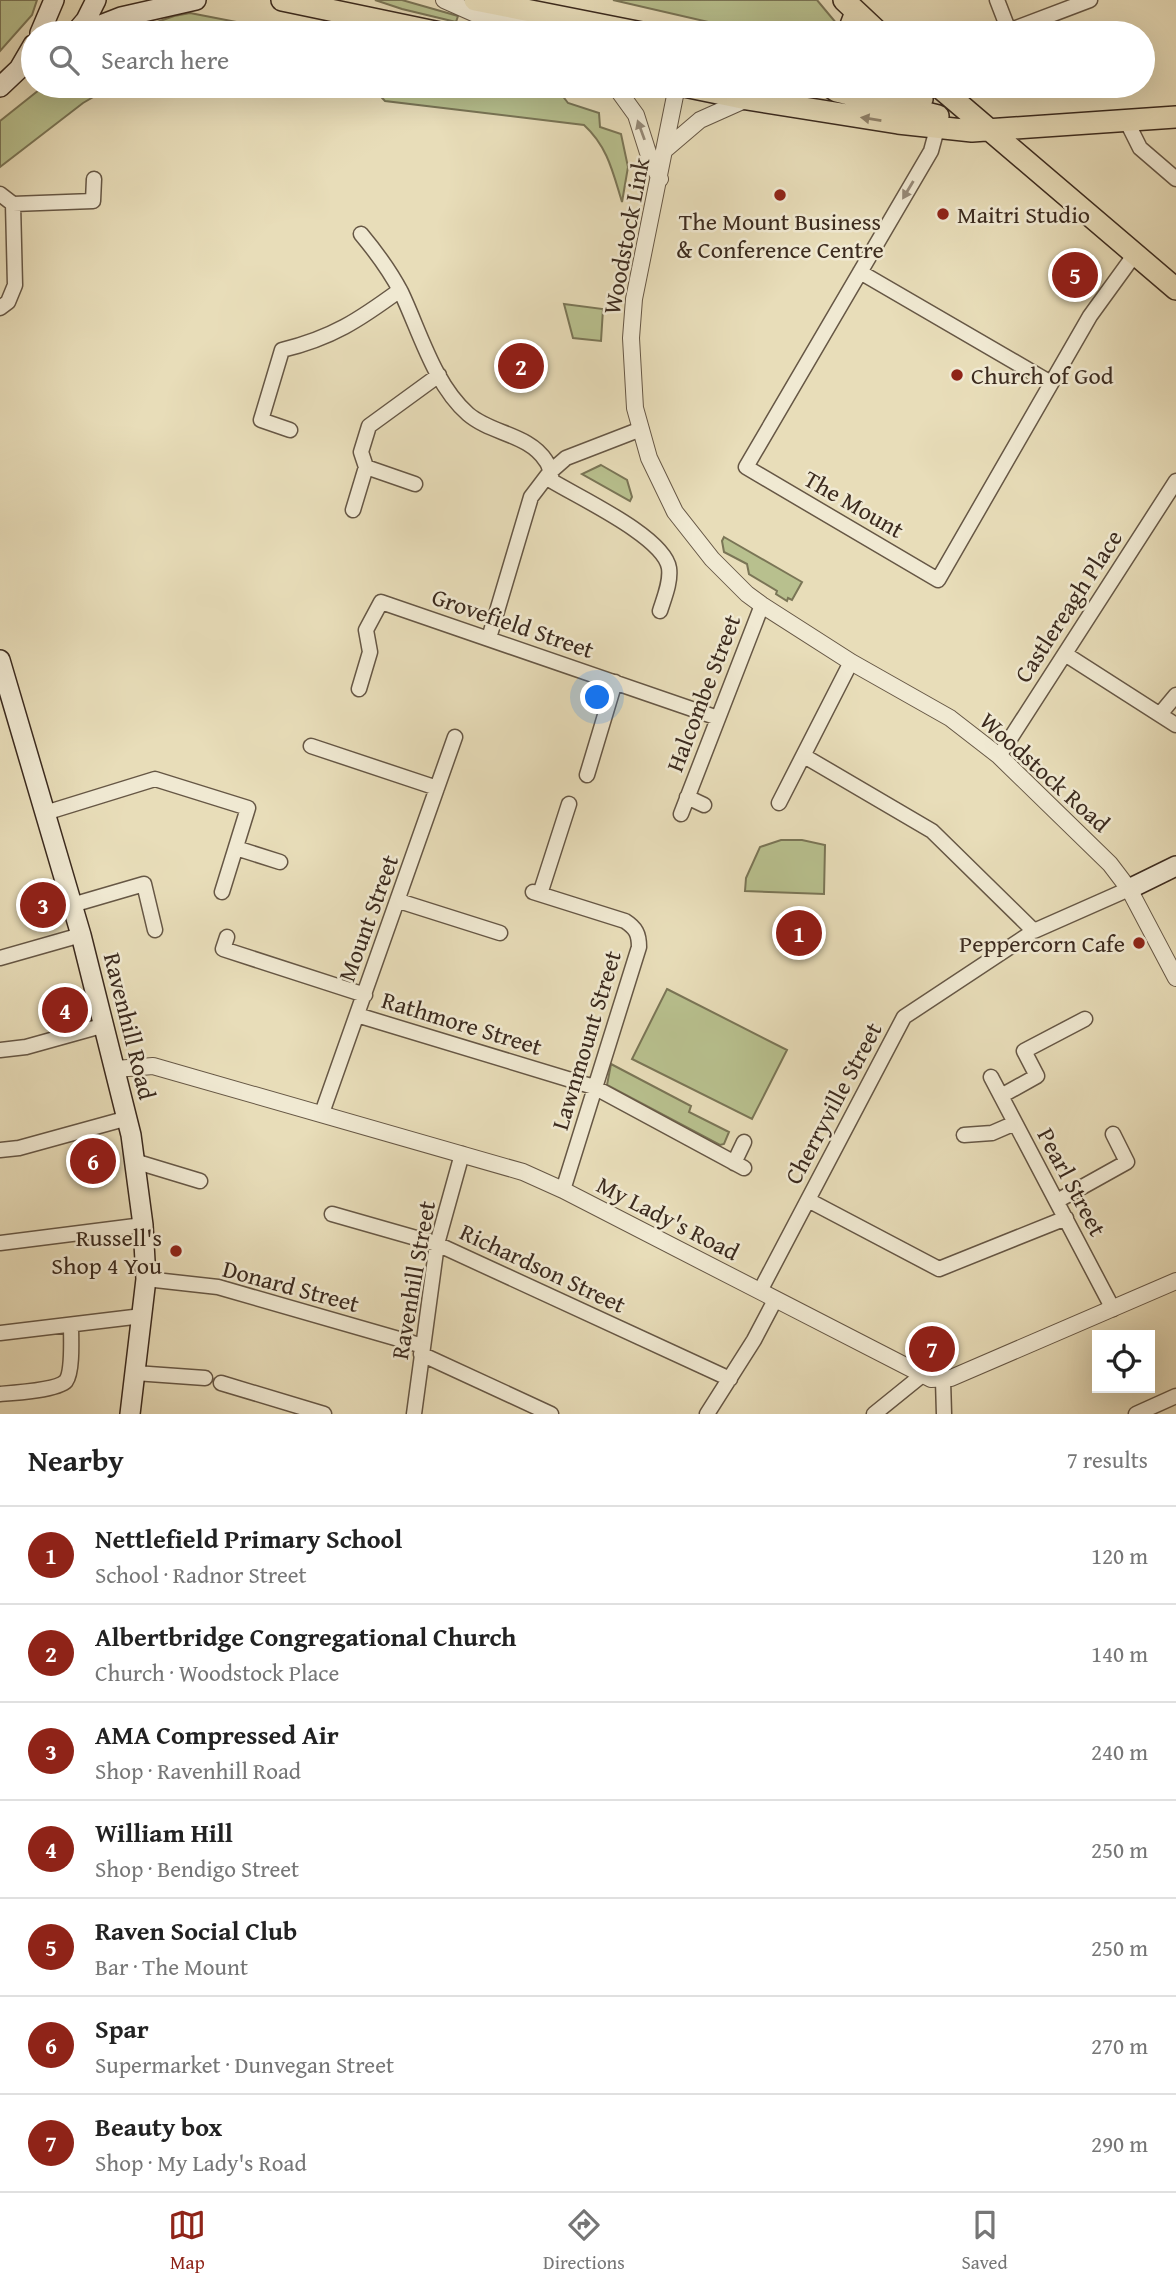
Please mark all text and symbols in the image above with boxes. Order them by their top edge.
search box [21,21,1155,98]
text: Search here [101,40,229,79]
icon: search [45,41,83,79]
one-way arrow [860,113,882,124]
one-way arrow [636,120,647,141]
street label: Woodstock Link [594,154,658,317]
one-way arrow [902,181,915,200]
marker: The Mount Business & Conference Centre [772,187,788,203]
place label: Maitri Studio [957,197,1090,232]
place label: The Mount Business & Conference Centre [676,204,884,267]
marker: Maitri Studio [935,206,951,222]
pin: 5 [1052,249,1098,301]
pin: 2 [498,340,544,392]
place label: Church of God [971,358,1114,393]
marker: Church of God [949,367,965,383]
street label: The Mount [797,461,911,547]
street label: Castlereagh Place [1005,523,1131,689]
street label: Grovefield Street [427,579,599,667]
street label: Halcombe Street [657,609,749,777]
your location [580,680,614,714]
street label: Woodstock Road [972,704,1118,840]
street label: Mount Street [329,849,407,986]
pin: 3 [20,879,66,931]
pin: 1 [776,907,822,959]
place label: Peppercorn Cafe [959,926,1125,961]
marker: Peppercorn Cafe [1131,935,1147,951]
street label: Lawnmount Street [542,945,630,1134]
street label: Ravenhill Road [95,949,165,1103]
street label: Rathmore Street [378,982,547,1064]
pin: 4 [42,984,88,1036]
street label: Cherryville Street [776,1015,891,1190]
street label: Pearl Street [1029,1122,1115,1243]
pin: 6 [70,1135,116,1187]
street label: My Lady's Road [591,1167,746,1269]
street label: Ravenhill Street [382,1197,444,1362]
street label: Richardson Street [454,1214,632,1322]
place label: Russell's Shop 4 You [51,1220,162,1283]
marker: Russell's Shop 4 You [168,1243,184,1259]
street label: Donard Street [219,1251,364,1321]
pin: 7 [909,1323,955,1375]
map controls [1092,1330,1155,1393]
button: locate [1092,1330,1155,1393]
text: Nearby [28,1438,124,1482]
text: 7 results [1067,1443,1148,1476]
text: Nettlefield Primary School [95,1519,402,1558]
text: 1 [45,1539,57,1572]
text: 120 m [1091,1539,1148,1572]
text: School · Radnor Street [95,1558,307,1591]
text: Albertbridge Congregational Church [95,1617,516,1656]
text: 2 [45,1637,57,1670]
text: 140 m [1091,1637,1148,1670]
text: Church · Woodstock Place [95,1656,339,1689]
text: AMA Compressed Air [95,1715,339,1754]
text: 3 [45,1735,57,1768]
text: 240 m [1091,1735,1148,1768]
text: Shop · Ravenhill Road [95,1754,301,1787]
text: William Hill [95,1813,233,1852]
text: 4 [45,1833,57,1866]
text: 250 m [1091,1833,1148,1866]
text: Shop · Bendigo Street [95,1852,299,1885]
text: Raven Social Club [95,1911,297,1950]
text: 5 [45,1931,57,1964]
text: 250 m [1091,1931,1148,1964]
text: Bar · The Mount [95,1950,248,1983]
text: Spar [95,2009,149,2048]
text: 6 [45,2029,57,2062]
text: 270 m [1091,2029,1148,2062]
text: Supermarket · Dunvegan Street [95,2048,394,2081]
text: Beauty box [95,2107,222,2146]
text: 7 [45,2127,57,2160]
text: 290 m [1091,2127,1148,2160]
text: Shop · My Lady's Road [95,2146,307,2179]
tab: Map [168,2206,206,2276]
tab: Directions [543,2206,625,2276]
tab: Saved [962,2206,1008,2276]

